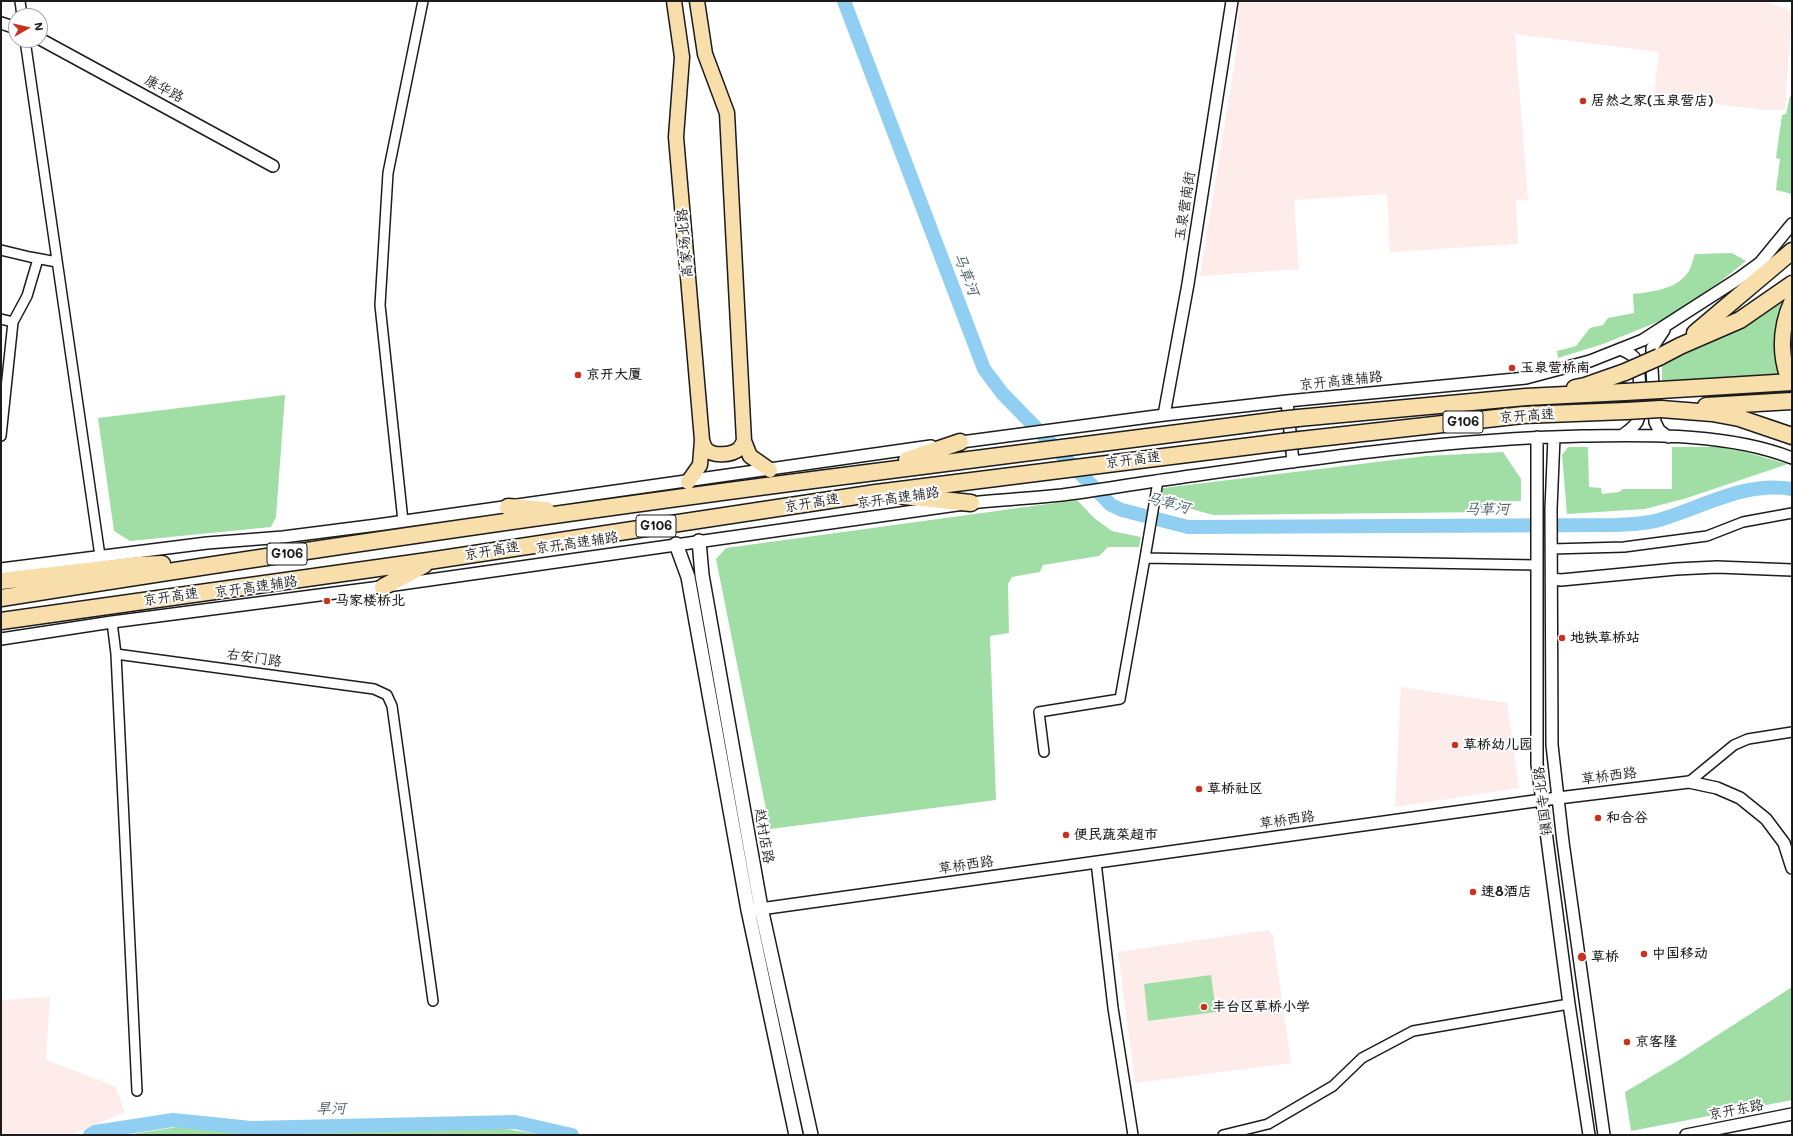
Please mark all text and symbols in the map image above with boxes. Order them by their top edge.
north arrow [8,8,48,48]
text: N [31,21,47,32]
street label: 康华路 [142,72,186,106]
place label: 居然之家(玉泉营店) [1591,93,1714,109]
marker: 居然之家(玉泉营店) [1578,96,1588,106]
street label: 玉泉营南街 [1171,170,1199,242]
street label: 高家场北路 [674,207,696,279]
water label: 马草河 [950,250,982,298]
place label: 玉泉营桥南 [1520,360,1590,376]
marker: 玉泉营桥南 [1507,363,1517,373]
place label: 京开大厦 [586,367,642,383]
street label: 京开高速辅路 [1298,368,1384,394]
marker: 京开大厦 [573,370,583,380]
street label: 京开高速 [1498,406,1556,426]
road number: G106 [1443,411,1483,433]
street label: 京开高速 [1104,448,1162,472]
street label: 京开高速辅路 [855,484,941,512]
water label: 马草河 [1144,488,1192,518]
street label: 京开高速 [783,490,841,516]
water label: 马草河 [1465,500,1509,518]
road number: G106 [636,515,676,537]
street label: 京开高速辅路 [534,529,620,557]
street label: 京开高速 [463,538,521,564]
road number: G106 [267,543,307,565]
street label: 京开高速辅路 [213,573,299,601]
street label: 京开高速 [142,585,200,609]
place label: 马家楼桥北 [335,593,405,609]
marker: 马家楼桥北 [322,596,332,606]
place label: 地铁草桥站 [1570,630,1640,646]
marker: 地铁草桥站 [1557,633,1567,643]
street label: 右安门路 [225,646,283,670]
place label: 草桥幼儿园 [1463,737,1533,753]
marker: 草桥幼儿园 [1450,740,1460,750]
street label: 草桥西路 [1580,764,1638,788]
street label: 镇国寺北路 [1530,765,1556,837]
place label: 草桥社区 [1207,781,1263,797]
marker: 草桥社区 [1194,784,1204,794]
street label: 赵村店路 [751,807,777,865]
street label: 草桥西路 [1258,808,1316,832]
place label: 和合谷 [1606,810,1648,826]
marker: 和合谷 [1593,813,1603,823]
place label: 便民蔬菜超市 [1074,827,1158,843]
marker: 便民蔬菜超市 [1061,830,1071,840]
street label: 草桥西路 [937,853,995,877]
place label: 速8酒店 [1481,884,1532,900]
marker: 速8酒店 [1468,887,1478,897]
place label: 中国移动 [1652,946,1708,962]
place label: 草桥 [1591,949,1619,965]
marker: 中国移动 [1639,949,1649,959]
marker: 草桥 [1576,951,1588,963]
place label: 丰台区草桥小学 [1212,999,1310,1015]
marker: 丰台区草桥小学 [1199,1002,1209,1012]
place label: 京客隆 [1635,1034,1677,1050]
marker: 京客隆 [1622,1037,1632,1047]
street label: 京开东路 [1707,1096,1765,1124]
water label: 旱河 [316,1100,346,1118]

